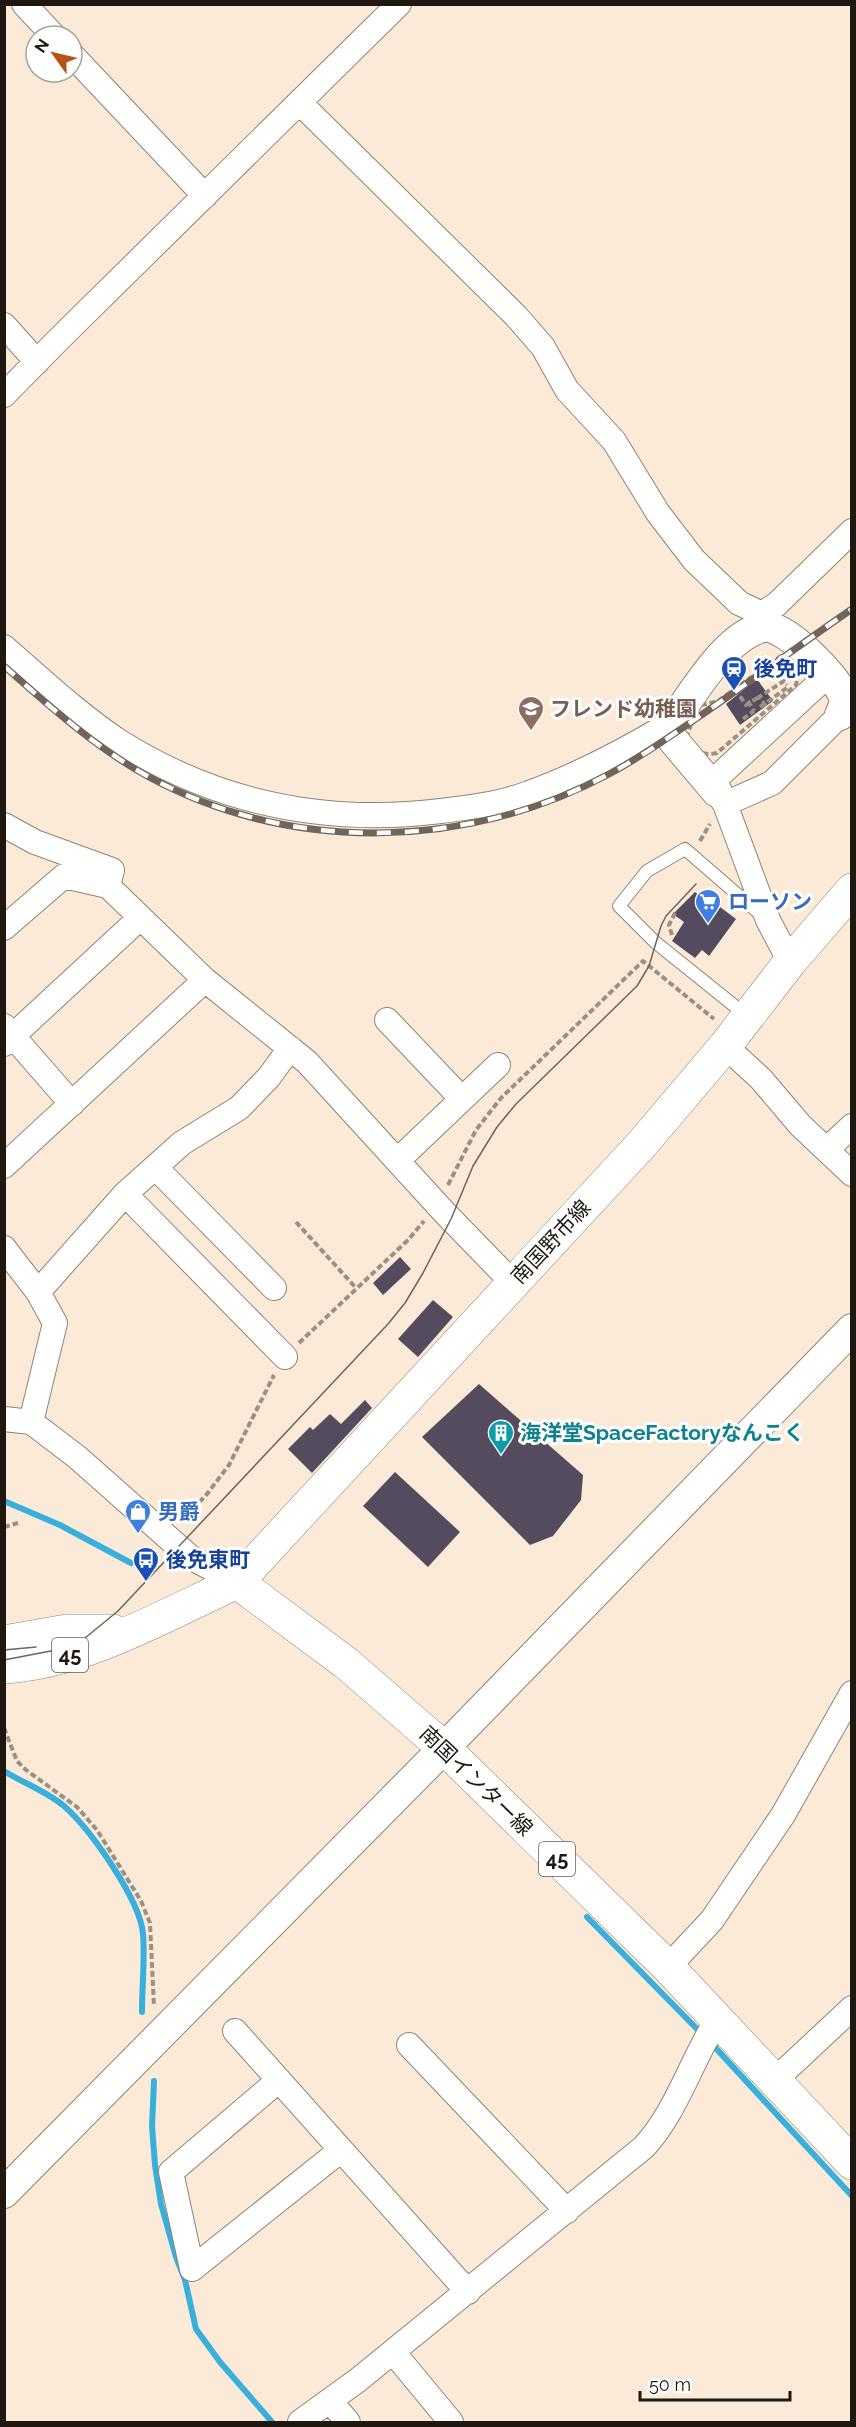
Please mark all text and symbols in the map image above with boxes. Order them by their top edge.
north arrow [24,24,84,84]
text: N [31,36,53,56]
station icon: 後免町 [719,654,749,692]
place label: 後免町 [754,656,817,681]
school or university icon: フレンド幼稚園 [516,694,546,732]
place label: フレンド幼稚園 [550,696,697,721]
supermarket icon: ローソン [693,887,723,925]
place label: ローソン [728,889,812,914]
street label: 南国野市線 [506,1195,596,1289]
building icon: 海洋堂SpaceFactoryなんこく [486,1418,516,1456]
place label: 海洋堂SpaceFactoryなんこく [520,1420,805,1445]
shop icon: 男爵 [123,1497,153,1535]
place label: 男爵 [158,1499,200,1524]
bus stop icon: 後免東町 [131,1545,161,1583]
place label: 後免東町 [166,1547,250,1572]
road number: 45 [52,1638,88,1672]
street label: 南国インター線 [415,1721,538,1841]
road number: 45 [539,1842,575,1876]
scale bar [640,2364,790,2402]
text: 50 m [649,2374,691,2395]

